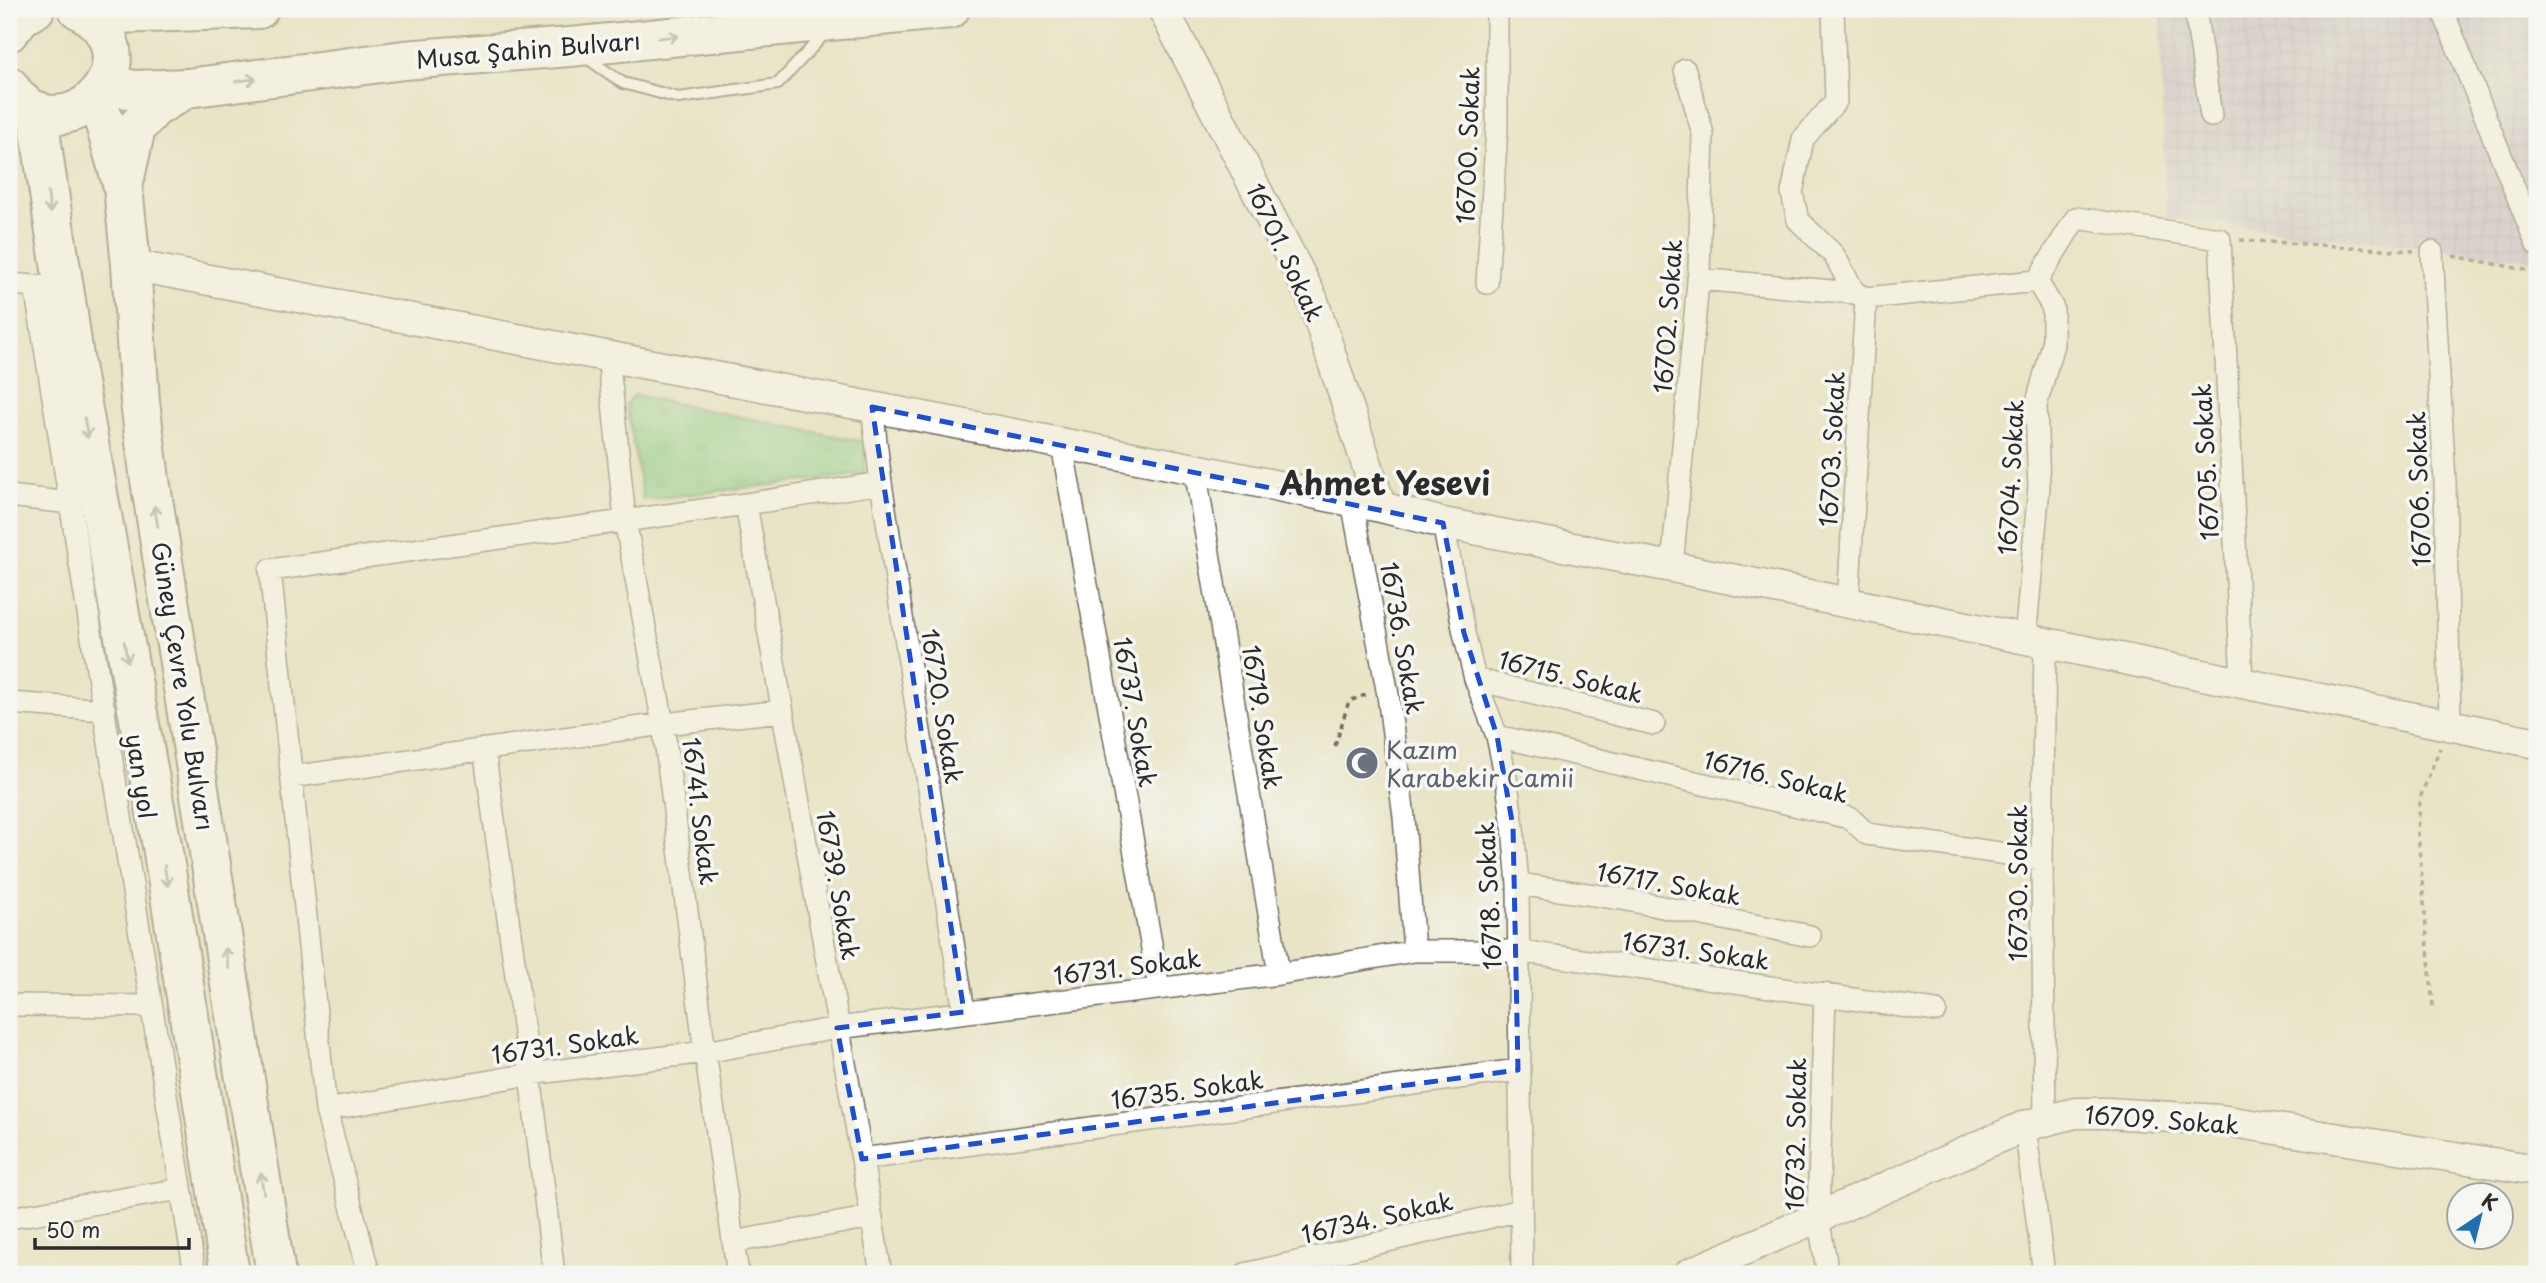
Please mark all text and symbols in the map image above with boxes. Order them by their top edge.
street label: Musa Şahin Bulvarı [414,21,642,77]
one-way arrow [656,30,678,43]
street label: 16700. Sokak [1446,66,1488,224]
one-way arrow [235,74,257,87]
street label: 16701. Sokak [1238,177,1334,327]
one-way arrow [43,192,56,214]
street label: 16702. Sokak [1644,237,1690,394]
street label: 16703. Sokak [1809,370,1853,528]
street label: 16705. Sokak [2183,383,2227,541]
street label: 16704. Sokak [1988,398,2032,556]
street label: 16706. Sokak [2397,410,2439,567]
one-way arrow [80,416,93,439]
district label: Ahmet Yesevi [1279,458,1490,506]
one-way arrow [149,505,162,527]
street label: Güney Çevre Yolu Bulvarı [143,539,225,833]
street label: 16736. Sokak [1372,559,1434,717]
street label: 16720. Sokak [913,626,973,786]
street label: 16737. Sokak [1105,634,1167,790]
one-way arrow [120,640,134,663]
street label: 16715. Sokak [1495,641,1647,711]
street label: 16719. Sokak [1234,642,1292,792]
street label: yan yol [117,731,167,821]
place label: Kazım Karabekir Camii [1386,731,1574,795]
street label: 16741. Sokak [674,735,728,887]
street label: 16716. Sokak [1700,741,1852,811]
mosque icon: Kazım Karabekir Camii [1343,744,1381,782]
street label: 16730. Sokak [1999,804,2035,961]
street label: 16739. Sokak [808,808,870,963]
street label: 16718. Sokak [1466,821,1510,971]
street label: 16717. Sokak [1594,853,1744,913]
one-way arrow [160,864,173,887]
street label: 16731. Sokak [1620,922,1772,978]
street label: 16731. Sokak [1051,939,1203,993]
one-way arrow [220,947,233,970]
street label: 16731. Sokak [489,1016,641,1072]
street label: 16732. Sokak [1776,1057,1814,1211]
street label: 16735. Sokak [1109,1060,1266,1117]
street label: 16709. Sokak [2084,1096,2241,1142]
one-way arrow [255,1172,268,1195]
street label: 16734. Sokak [1298,1182,1457,1252]
north arrow [2444,1182,2514,1252]
text: K [2477,1186,2504,1217]
scale bar [35,1206,189,1250]
text: 50 m [46,1213,100,1245]

